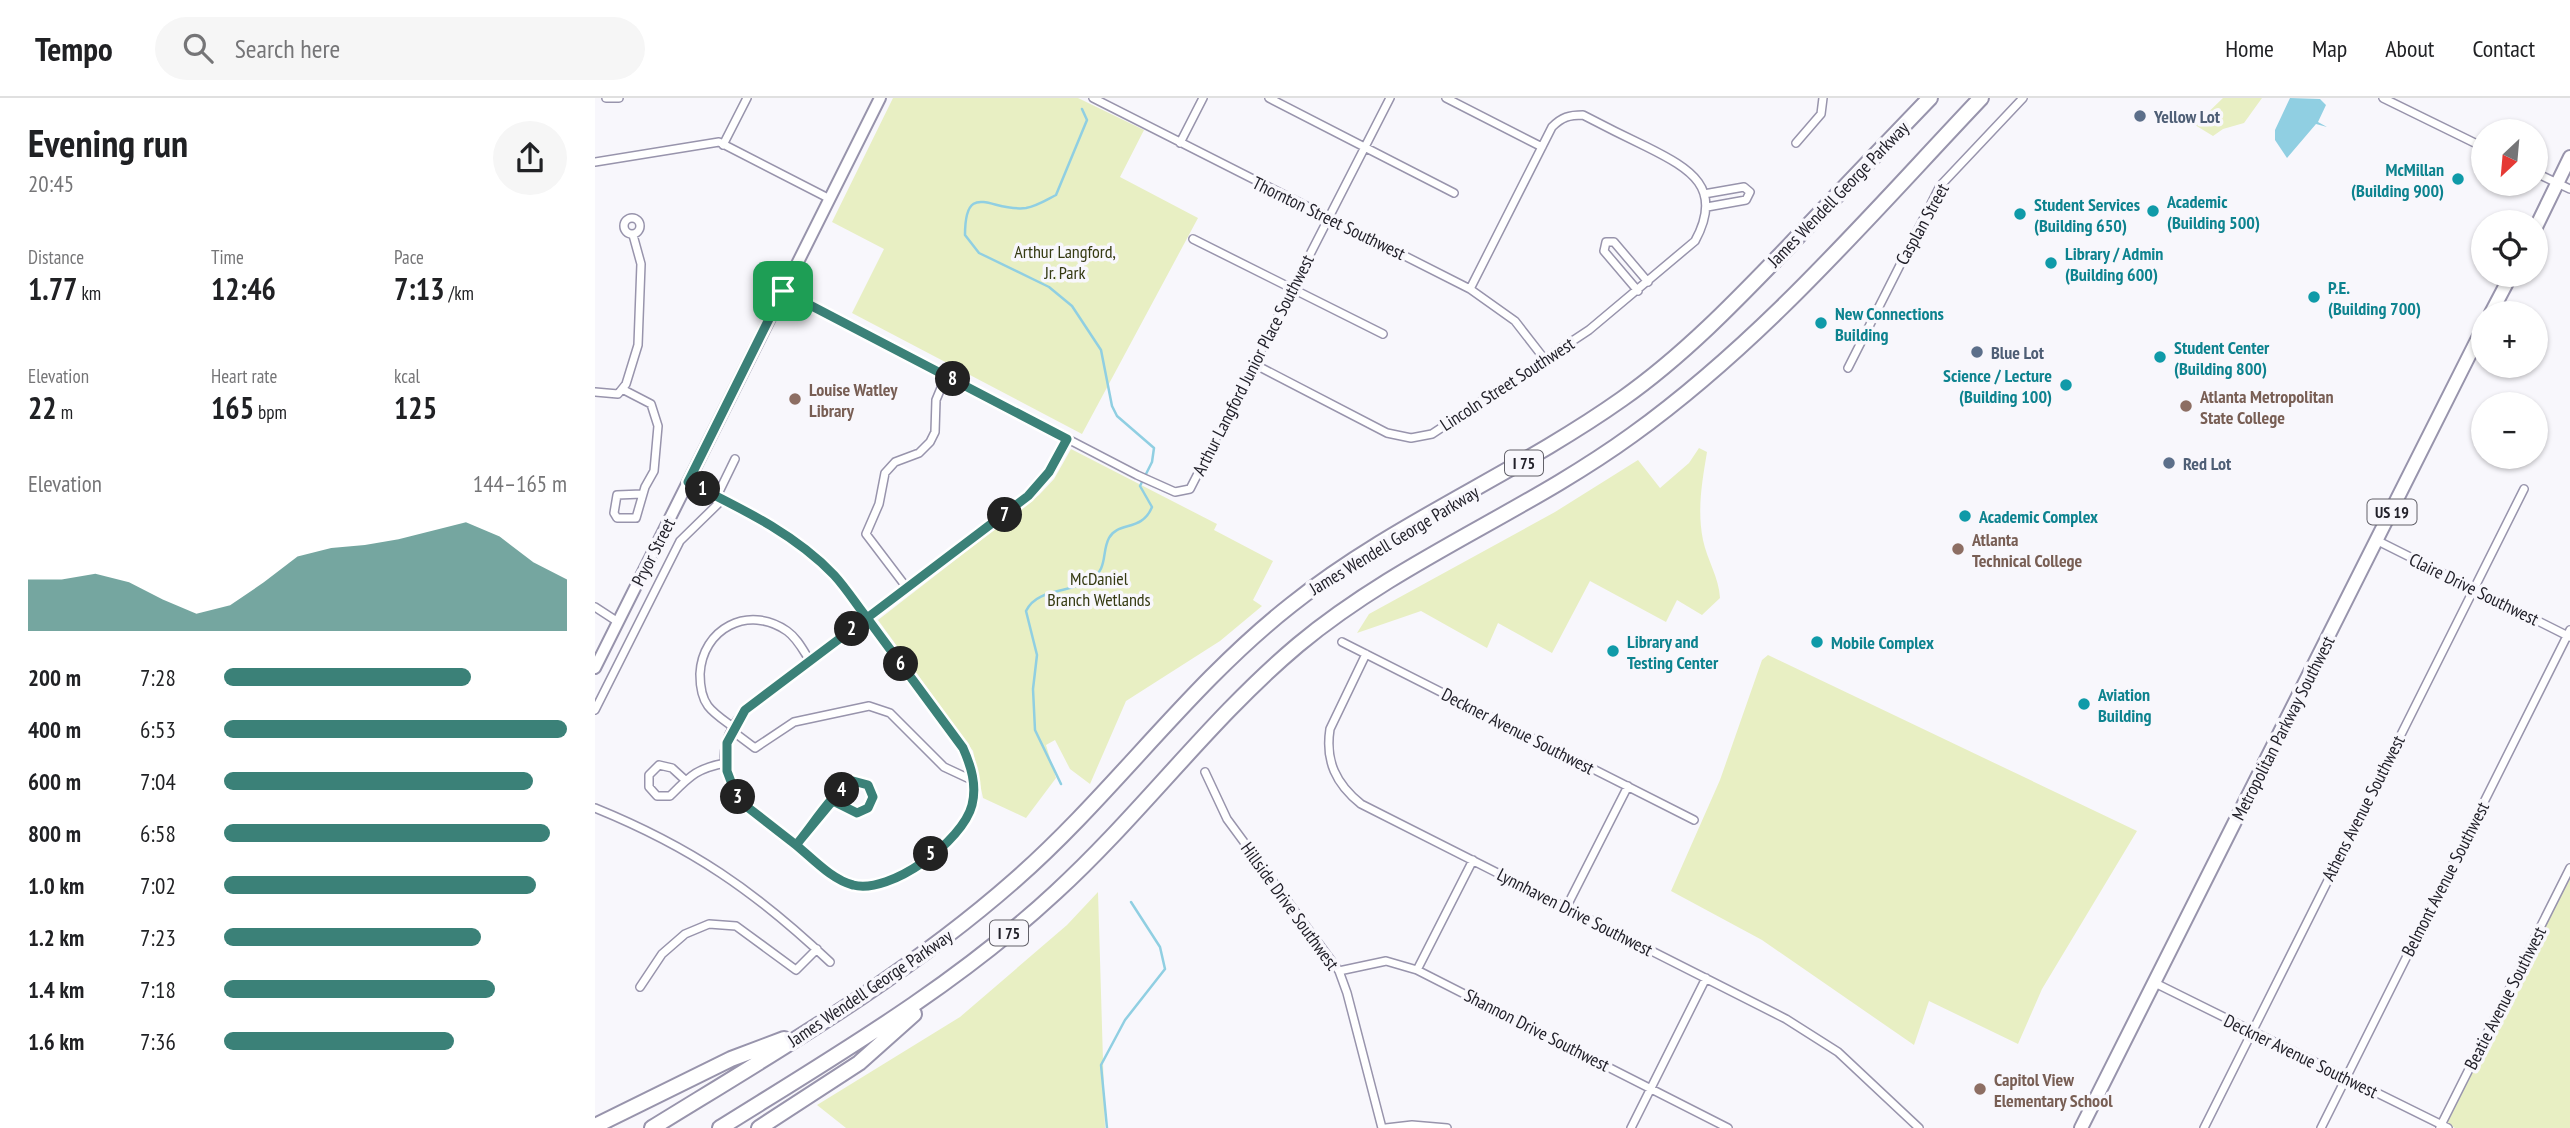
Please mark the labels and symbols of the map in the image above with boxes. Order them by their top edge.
place label: Yellow Lot [2153,105,2221,128]
marker: Yellow Lot [2132,108,2148,124]
street label: James Wendell George Parkway [1762,116,1914,272]
north arrow [2471,119,2548,196]
place label: McMillan (Building 900) [2351,158,2444,202]
street label: Thornton Street Southwest [1249,171,1409,265]
marker: McMillan (Building 900) [2450,171,2466,187]
street label: Casplan Street [1890,179,1954,269]
place label: Academic (Building 500) [2166,190,2260,234]
place label: Student Services (Building 650) [2034,193,2140,237]
marker: Academic (Building 500) [2145,203,2161,219]
marker: Student Services (Building 650) [2012,206,2028,222]
park label: Arthur Langford, Jr. Park [1014,240,1116,284]
place label: Library / Admin (Building 600) [2065,242,2163,286]
street label: Arthur Langford Junior Place Southwest [1187,251,1319,479]
marker: Library / Admin (Building 600) [2043,255,2059,271]
pin [753,261,813,321]
place label: P.E. (Building 700) [2328,276,2421,320]
marker: P.E. (Building 700) [2306,289,2322,305]
place label: New Connections Building [1835,302,1944,346]
marker: New Connections Building [1813,315,1829,331]
street label: Lincoln Street Southwest [1436,332,1578,436]
place label: Student Center (Building 800) [2174,336,2270,380]
place label: Blue Lot [1991,341,2045,364]
marker: Blue Lot [1969,344,1985,360]
marker: Student Center (Building 800) [2152,349,2168,365]
pin: 8 [935,362,971,396]
place label: Science / Lecture (Building 100) [1943,364,2052,408]
marker: Science / Lecture (Building 100) [2058,377,2074,393]
place label: Louise Watley Library [809,378,898,422]
place label: Atlanta Metropolitan State College [2199,385,2334,429]
marker: Louise Watley Library [787,391,803,407]
marker: Atlanta Metropolitan State College [2178,398,2194,414]
road number: I 75 [1505,450,1543,476]
place label: Red Lot [2183,452,2232,475]
marker: Red Lot [2161,455,2177,471]
pin: 1 [685,472,721,506]
street label: James Wendell George Parkway [1304,480,1483,600]
pin: 7 [987,498,1023,532]
road number: US 19 [2367,500,2417,524]
place label: Academic Complex [1978,505,2098,528]
marker: Academic Complex [1957,508,1973,524]
street label: Pryor Street [626,514,680,590]
place label: Atlanta Technical College [1971,528,2083,572]
marker: Atlanta Technical College [1950,541,1966,557]
street label: Claire Drive Southwest [2405,548,2543,630]
park label: McDaniel Branch Wetlands [1047,567,1151,611]
pin: 2 [835,612,869,646]
place label: Library and Testing Center [1627,630,1719,674]
place label: Mobile Complex [1831,631,1934,654]
street label: Metropolitan Parkway Southwest [2226,632,2340,824]
marker: Mobile Complex [1809,634,1825,650]
marker: Library and Testing Center [1605,643,1621,659]
pin: 6 [883,646,919,682]
street label: Deckner Avenue Southwest [1438,683,1598,779]
place label: Aviation Building [2097,683,2151,727]
marker: Aviation Building [2076,696,2092,712]
street label: Athens Avenue Southwest [2316,731,2410,885]
pin: 4 [825,772,859,808]
pin: 3 [720,780,755,814]
street label: Belmont Avenue Southwest [2396,798,2494,960]
pin: 5 [913,836,949,872]
street label: Hillside Drive Southwest [1236,838,1344,975]
street label: Lynnhaven Drive Southwest [1493,863,1657,961]
road number: I 75 [990,920,1028,946]
street label: Beatie Avenue Southwest [2459,923,2551,1073]
street label: James Wendell George Parkway [782,924,957,1052]
street label: Shannon Drive Southwest [1461,983,1613,1077]
street label: Deckner Avenue Southwest [2220,1009,2382,1103]
place label: Capitol View Elementary School [1994,1068,2113,1112]
marker: Capitol View Elementary School [1972,1081,1988,1097]

